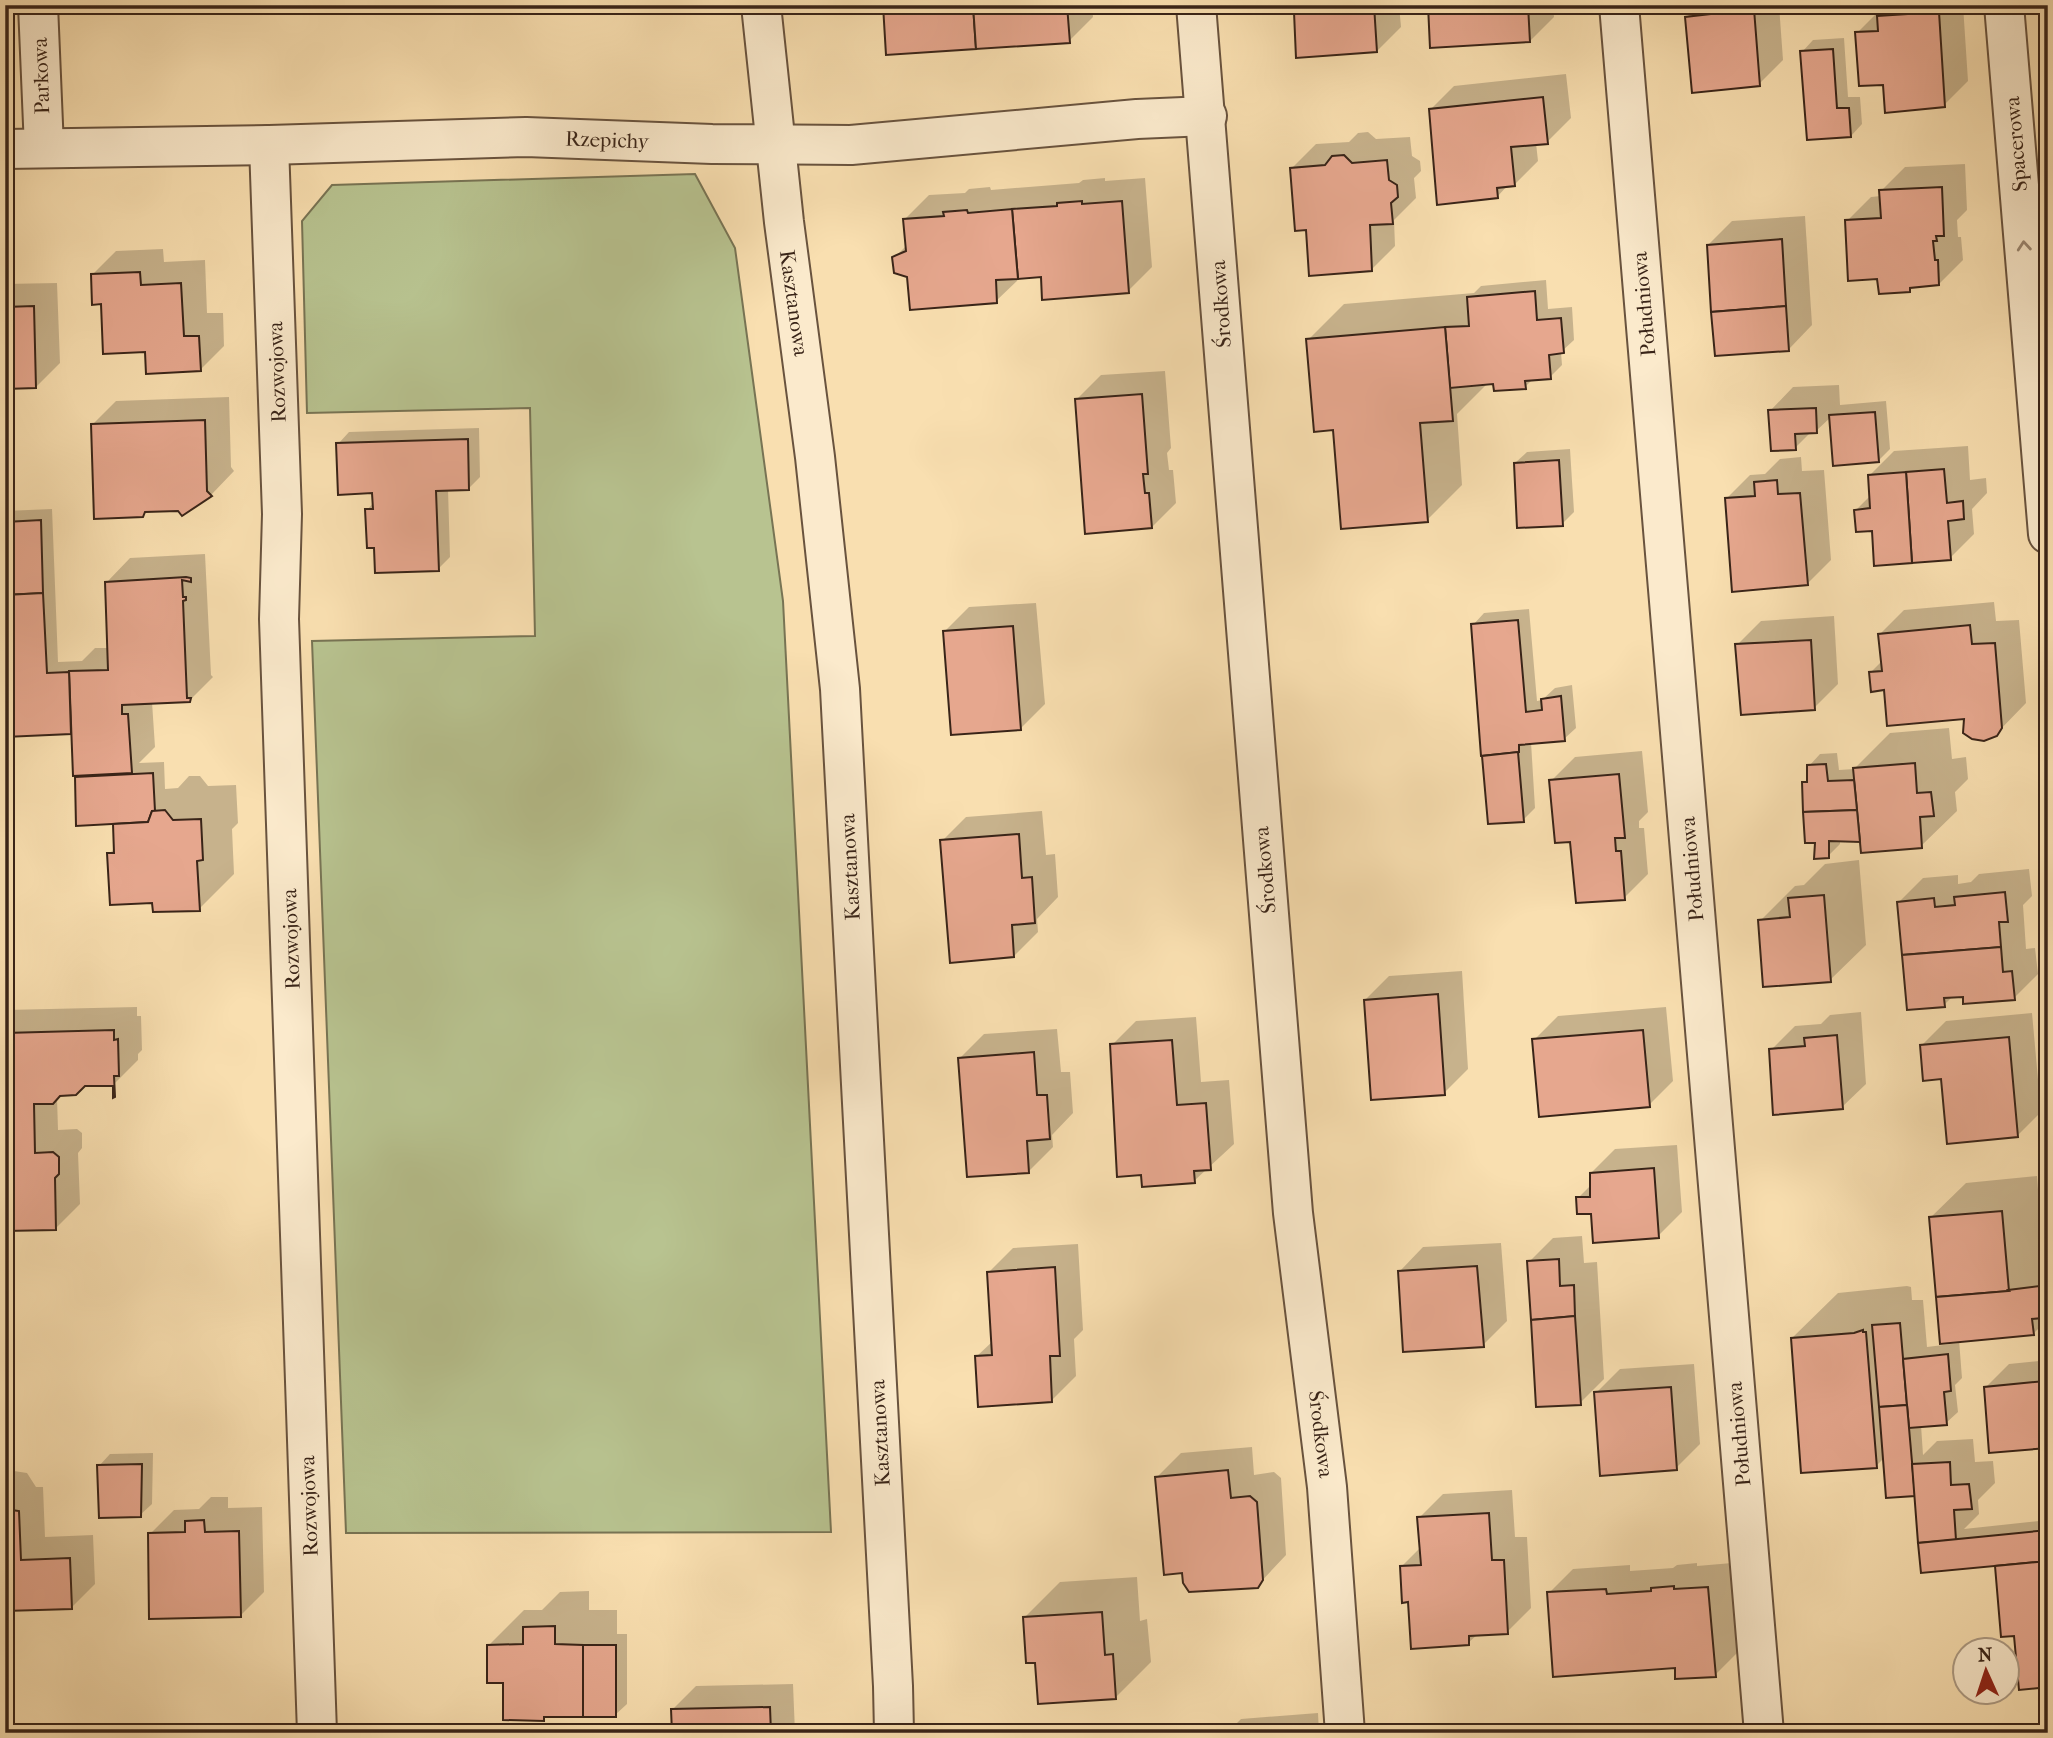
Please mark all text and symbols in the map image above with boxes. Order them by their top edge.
street label: Parkowa [28,37,54,115]
street label: Spacerowa [2000,95,2032,193]
street label: Rzepichy [565,127,650,153]
one-way arrow [2017,240,2032,251]
street label: Kasztanowa [775,248,813,358]
street label: Południowa [1627,250,1661,357]
street label: Środkowa [1206,259,1236,348]
street label: Rozwojowa [263,321,291,423]
street label: Kasztanowa [835,813,865,921]
street label: Południowa [1675,815,1709,922]
street label: Środkowa [1249,825,1281,915]
street label: Rozwojowa [277,888,305,990]
street label: Kasztanowa [865,1379,895,1487]
street label: Południowa [1722,1380,1756,1487]
street label: Środkowa [1304,1389,1338,1479]
street label: Rozwojowa [295,1455,323,1557]
north arrow [1952,1636,2022,1706]
text: N [1977,1644,1994,1666]

